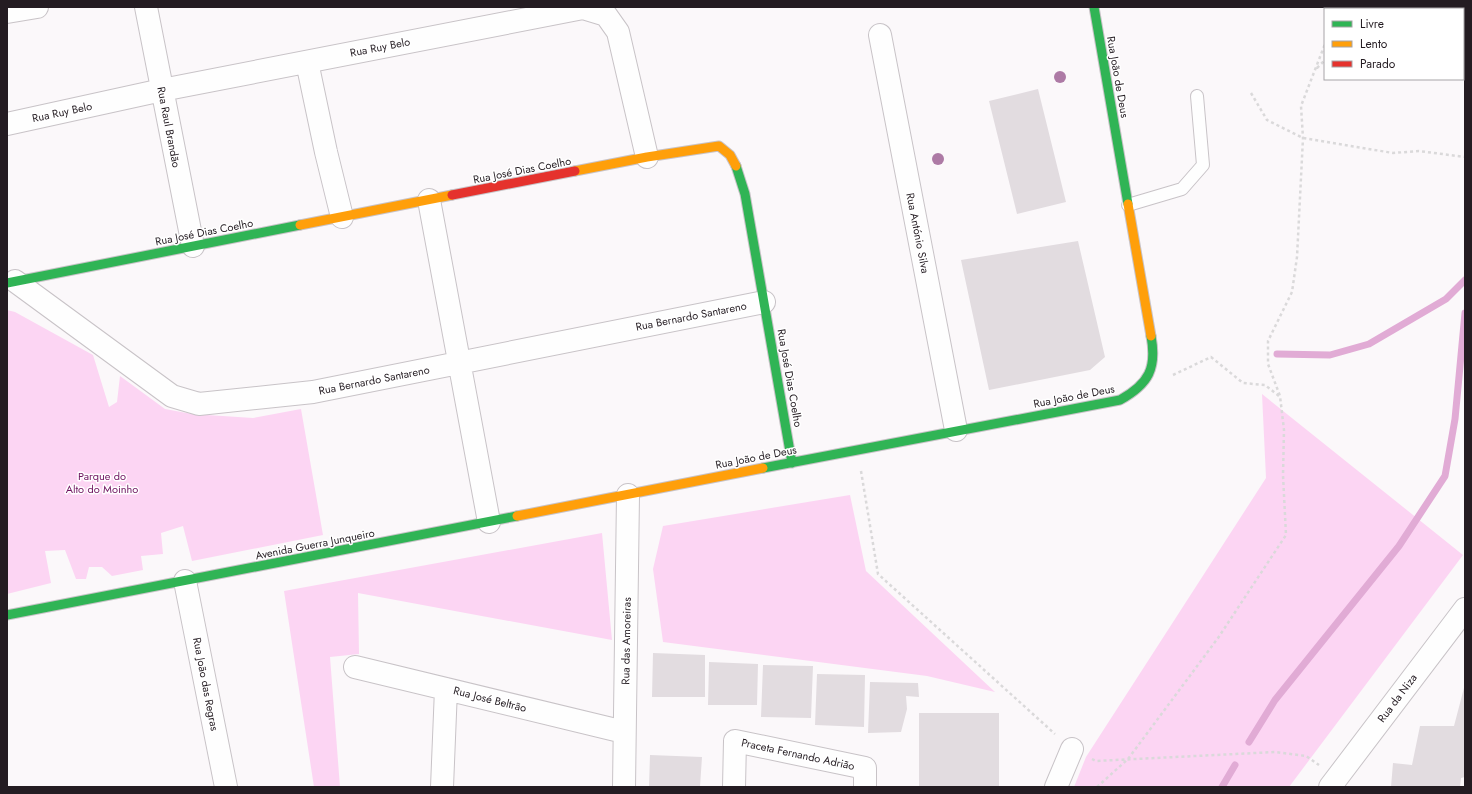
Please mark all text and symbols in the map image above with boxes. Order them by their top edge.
legend [1324,8,1464,80]
text: Livre [1360,15,1384,33]
street label: Rua Ruy Belo [349,33,411,61]
street label: Rua João de Deus [1103,35,1133,120]
text: Lento [1360,35,1388,53]
text: Parado [1360,55,1396,73]
street label: Rua Raul Brandão [153,85,185,169]
street label: Rua Ruy Belo [31,98,93,126]
street label: Rua José Dias Coelho [472,153,572,187]
street label: Rua António Silva [902,191,934,275]
street label: Rua José Dias Coelho [154,215,254,249]
street label: Rua Bernardo Santareno [634,297,748,335]
street label: Rua José Dias Coelho [773,328,807,428]
street label: Rua Bernardo Santareno [317,361,431,399]
street label: Rua João de Deus [1032,380,1117,412]
street label: Rua João de Deus [714,441,799,473]
park label: Parque do Alto do Moinho [66,468,138,497]
street label: Avenida Guerra Junqueiro [254,525,376,563]
street label: Rua das Amoreiras [617,597,635,685]
street label: Rua João das Regras [189,636,223,733]
street label: Rua da Niza [1373,670,1421,726]
street label: Rua José Beltrão [452,682,528,716]
street label: Praceta Fernando Adrião [740,734,856,774]

